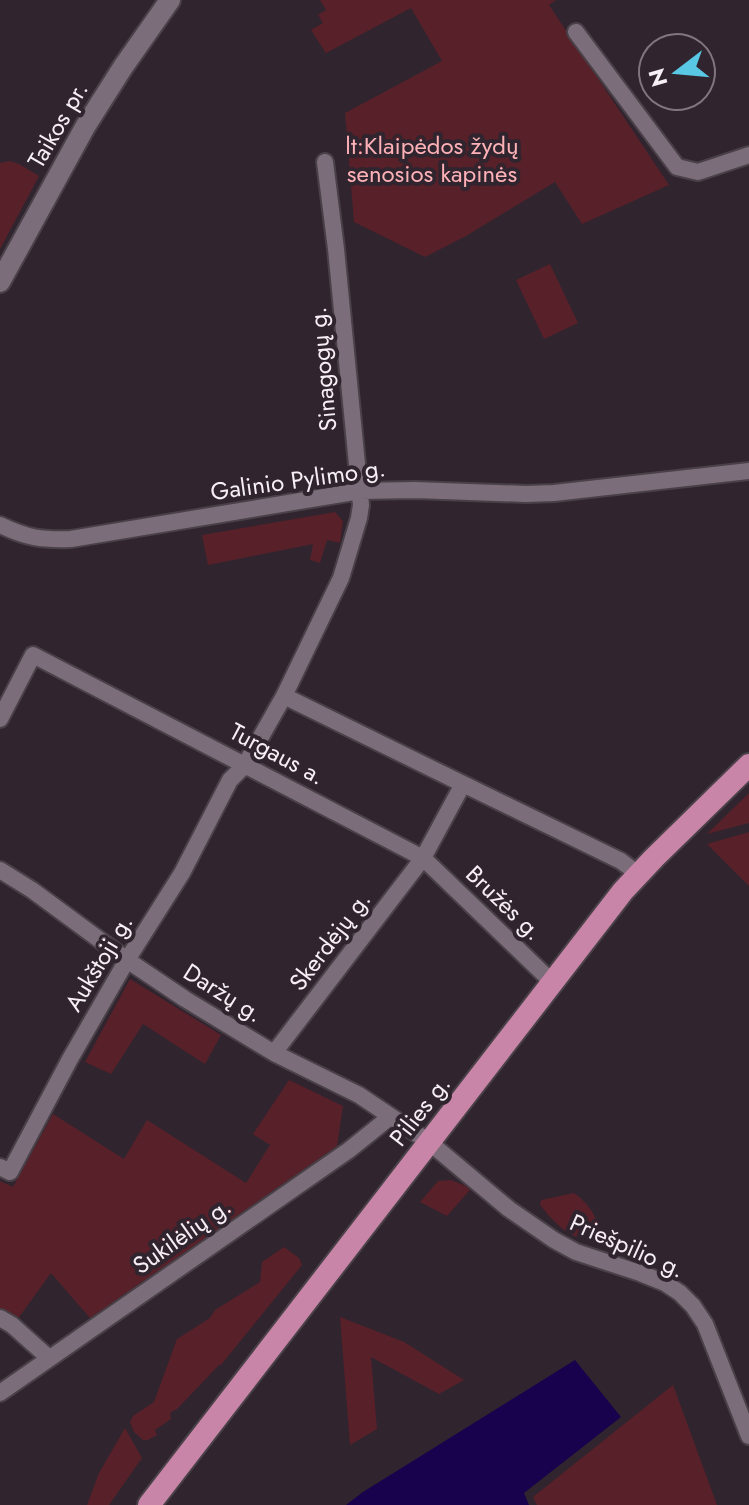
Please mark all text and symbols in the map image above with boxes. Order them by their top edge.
north arrow [637,32,717,112]
text: N [640,65,676,90]
street label: Taikos pr. [19,75,96,174]
park label: lt:Klaipėdos žydų senosios kapinės [345,128,519,191]
street label: Sinagogų g. [300,305,345,433]
street label: Galinio Pylimo g. [208,450,388,509]
street label: Turgaus a. [223,714,331,793]
street label: Bružės g. [458,857,551,948]
street label: Skerdėjų g. [281,884,379,998]
street label: Aukštoji g. [56,908,141,1018]
street label: Daržų g. [177,954,270,1031]
street label: Pilies g. [381,1068,458,1153]
street label: Sukilėlių g. [125,1189,238,1282]
street label: Priešpilio g. [564,1205,690,1286]

